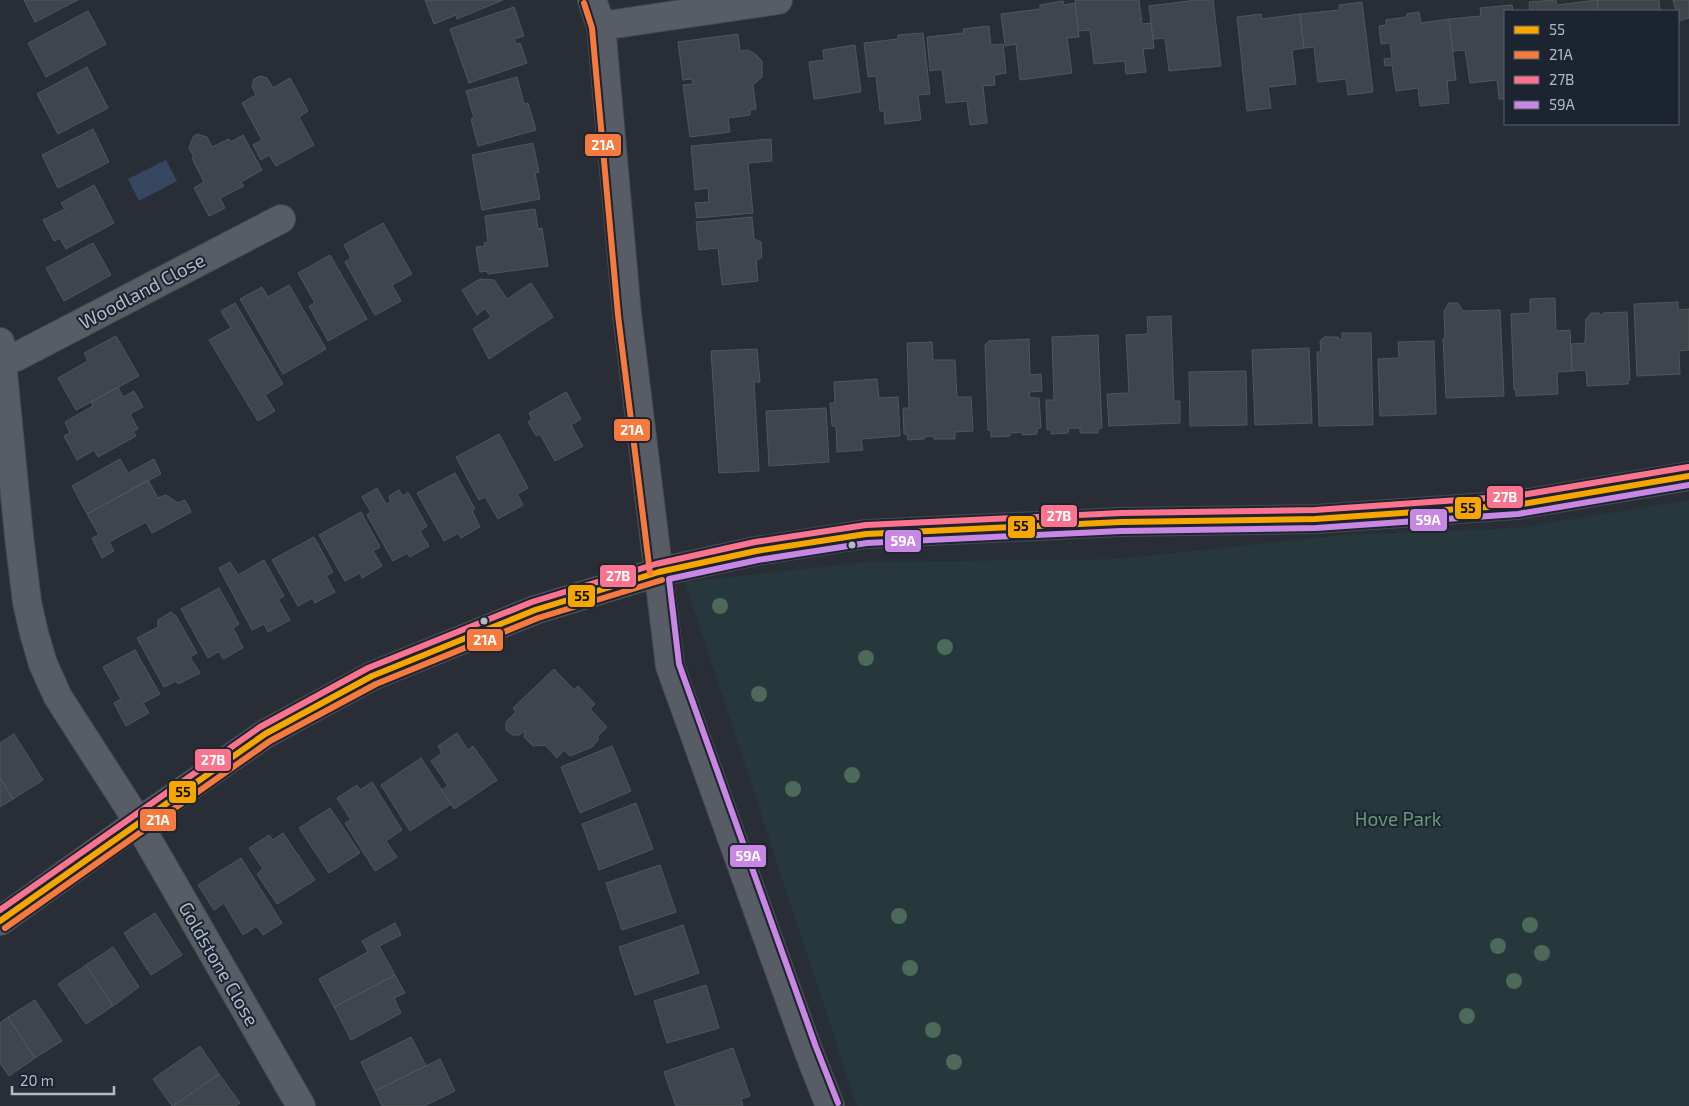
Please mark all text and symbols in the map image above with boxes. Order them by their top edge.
legend [1504,10,1679,125]
text: 55 [1549,20,1565,38]
text: 21A [1549,45,1573,63]
text: 27B [1549,70,1574,88]
text: 59A [1549,95,1576,113]
line badge: 21A [584,133,622,157]
text: 21A [591,136,616,153]
street label: Woodland Close [75,248,209,333]
line badge: 21A [613,418,651,442]
text: 21A [620,421,645,438]
line badge: 27B [1486,485,1524,509]
text: 27B [1493,488,1517,505]
line badge: 55 [1454,496,1482,520]
text: 55 [1460,499,1476,516]
line badge: 27B [1040,504,1078,528]
text: 27B [1047,507,1071,524]
line badge: 59A [1409,508,1448,532]
text: 59A [1415,511,1441,528]
line badge: 55 [1007,515,1036,539]
text: 55 [1013,517,1029,534]
line badge: 59A [884,529,922,553]
text: 59A [890,532,916,549]
unlabelled marker [847,540,857,550]
line badge: 27B [599,564,637,588]
text: 27B [606,567,630,584]
line badge: 55 [567,584,596,608]
text: 55 [574,587,590,604]
unlabelled marker [479,616,489,626]
line badge: 21A [466,628,504,652]
text: 21A [473,631,498,648]
line badge: 27B [194,748,232,772]
text: 27B [201,751,225,768]
line badge: 55 [168,780,197,804]
text: 55 [175,783,191,800]
park label: Hove Park [1355,807,1442,830]
line badge: 21A [139,808,177,832]
text: 21A [146,811,171,828]
line badge: 59A [729,844,767,868]
text: 59A [735,847,761,864]
street label: Goldstone Close [175,898,264,1030]
scale bar [12,1064,115,1096]
text: 20 m [20,1071,54,1089]

